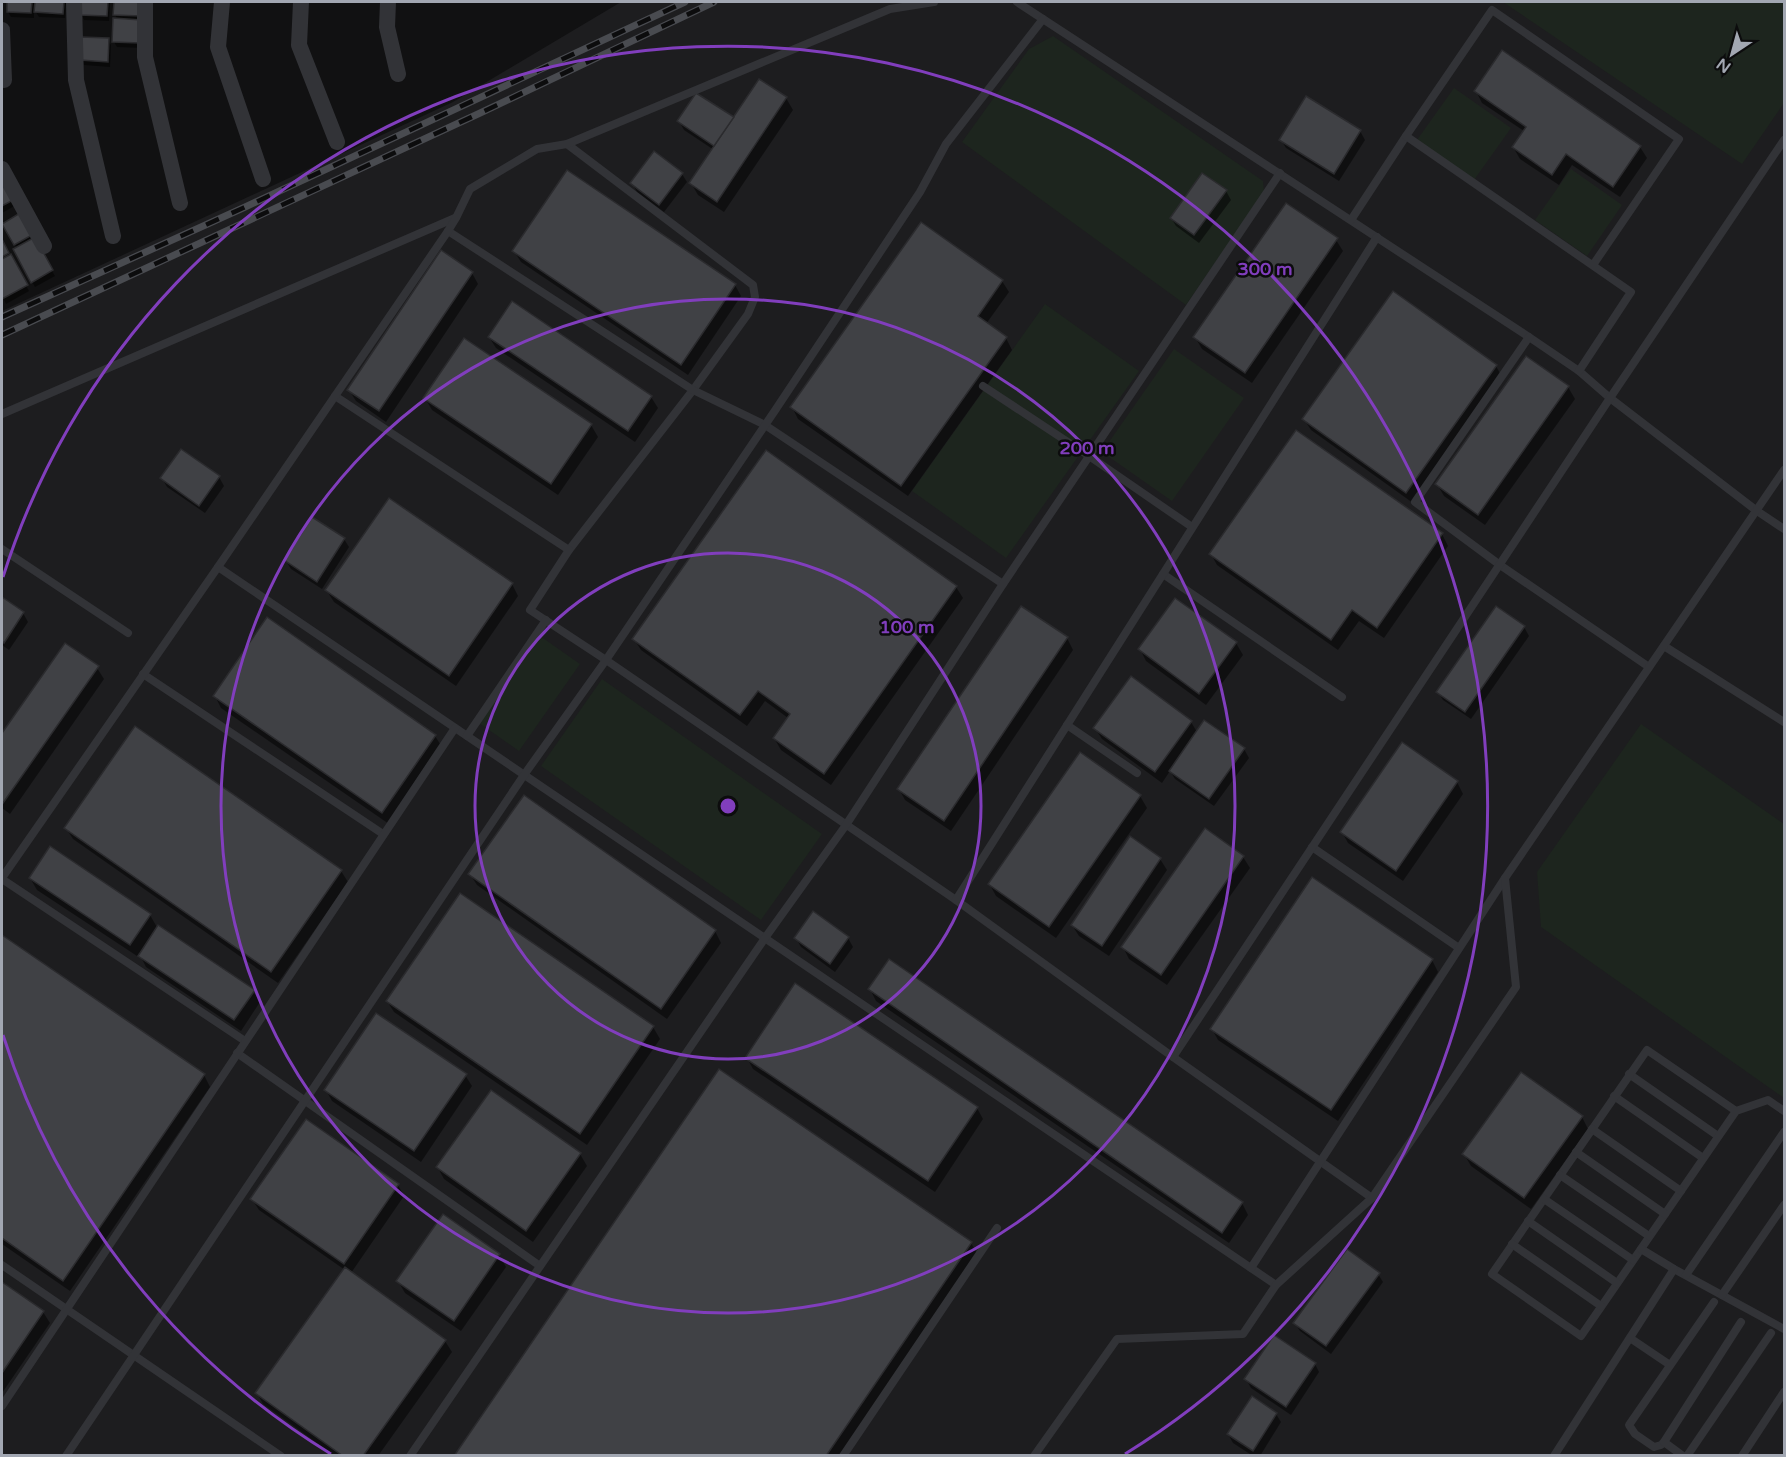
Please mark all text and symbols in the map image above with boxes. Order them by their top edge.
north arrow [1702,24,1762,84]
text: N [1713,53,1735,77]
text: 300 m [1237,258,1293,280]
text: 200 m [1059,437,1115,459]
text: 100 m [879,616,935,638]
centre of rings [718,796,738,816]

